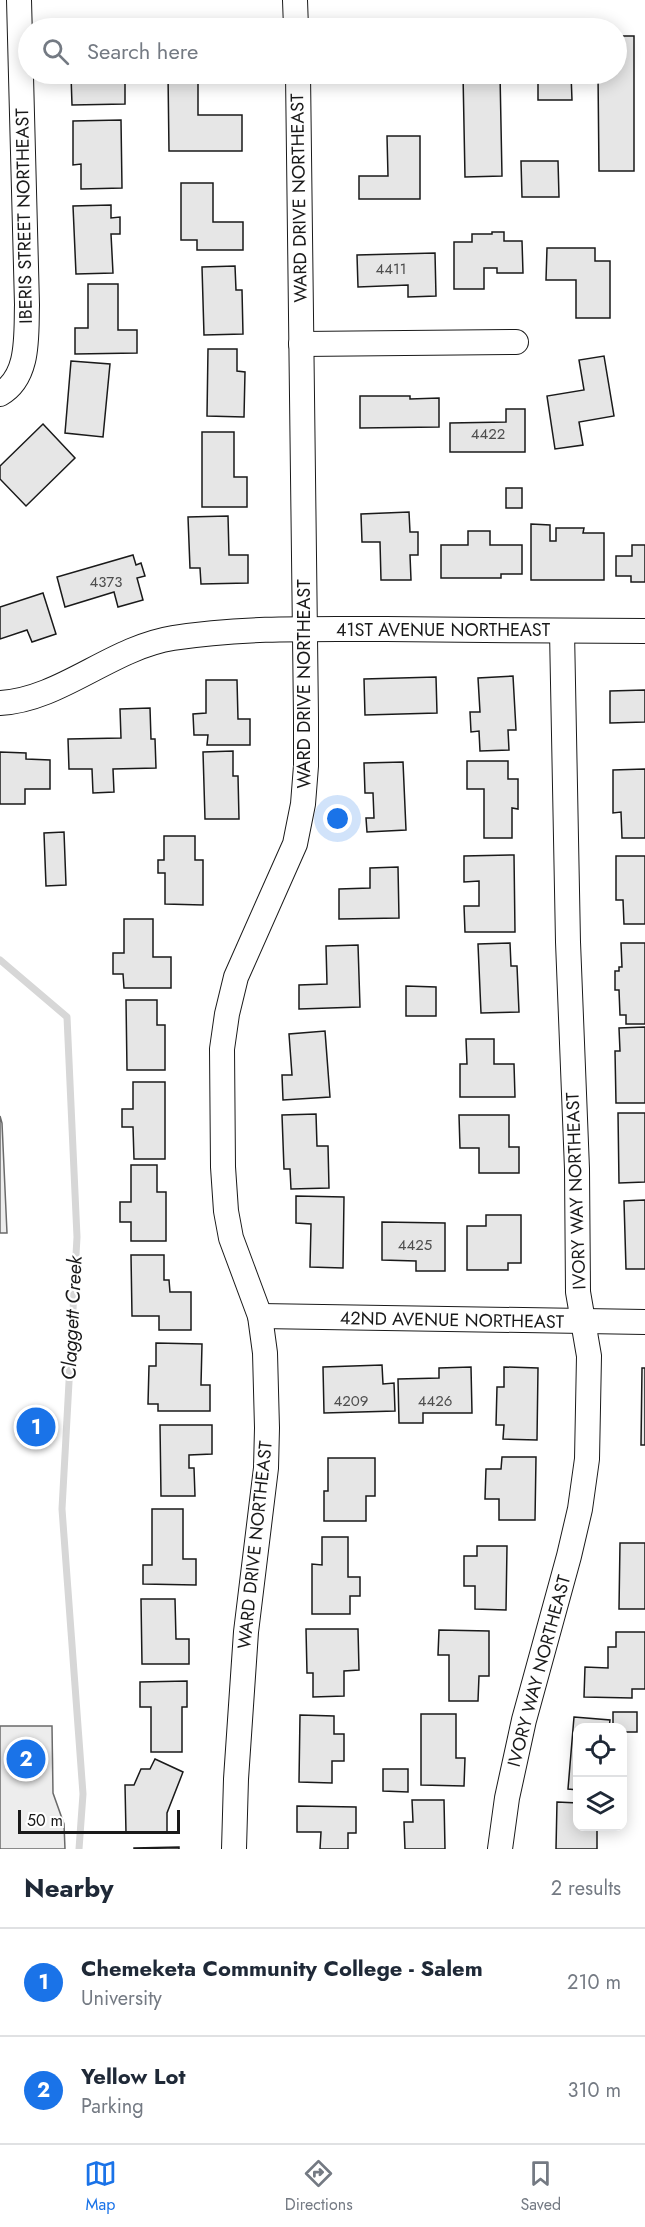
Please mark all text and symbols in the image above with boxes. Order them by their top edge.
search box [18,18,627,84]
icon: search [39,35,72,68]
text: Search here [87,35,198,67]
street label: WARD DRIVE NORTHEAST [284,93,314,303]
street label: IBERIS STREET NORTHEAST [9,107,39,324]
house number: 4411 [376,258,407,280]
house number: 4422 [471,423,505,445]
house number: 4373 [90,571,122,593]
street label: WARD DRIVE NORTHEAST [291,579,317,789]
street label: 41ST AVENUE NORTHEAST [336,617,551,643]
your location [323,804,352,833]
street label: IVORY WAY NORTHEAST [560,1091,592,1290]
house number: 4425 [398,1234,432,1256]
water label: Claggett Creek [54,1254,90,1381]
street label: 42ND AVENUE NORTHEAST [340,1305,565,1335]
house number: 4209 [334,1390,368,1412]
house number: 4426 [418,1390,452,1412]
pin: 1 [16,1404,56,1450]
street label: WARD DRIVE NORTHEAST [231,1439,279,1650]
street label: IVORY WAY NORTHEAST [501,1572,577,1770]
map controls [573,1723,627,1831]
button: locate [573,1723,627,1777]
pin: 2 [6,1736,46,1782]
button: layers [573,1777,627,1831]
scale bar [18,1807,180,1834]
text: 50 m [27,1809,63,1832]
text: Nearby [24,1869,113,1907]
text: 2 results [551,1874,621,1903]
text: Chemeketa Community College - Salem [81,1952,483,1984]
text: 1 [38,1968,49,1997]
text: 210 m [567,1968,621,1997]
text: University [81,1984,162,2013]
text: Yellow Lot [81,2060,185,2092]
text: 2 [37,2076,50,2105]
text: 310 m [567,2076,621,2105]
text: Parking [81,2092,144,2121]
tab: Map [84,2157,117,2216]
tab: Directions [285,2157,353,2216]
tab: Saved [520,2157,561,2216]

